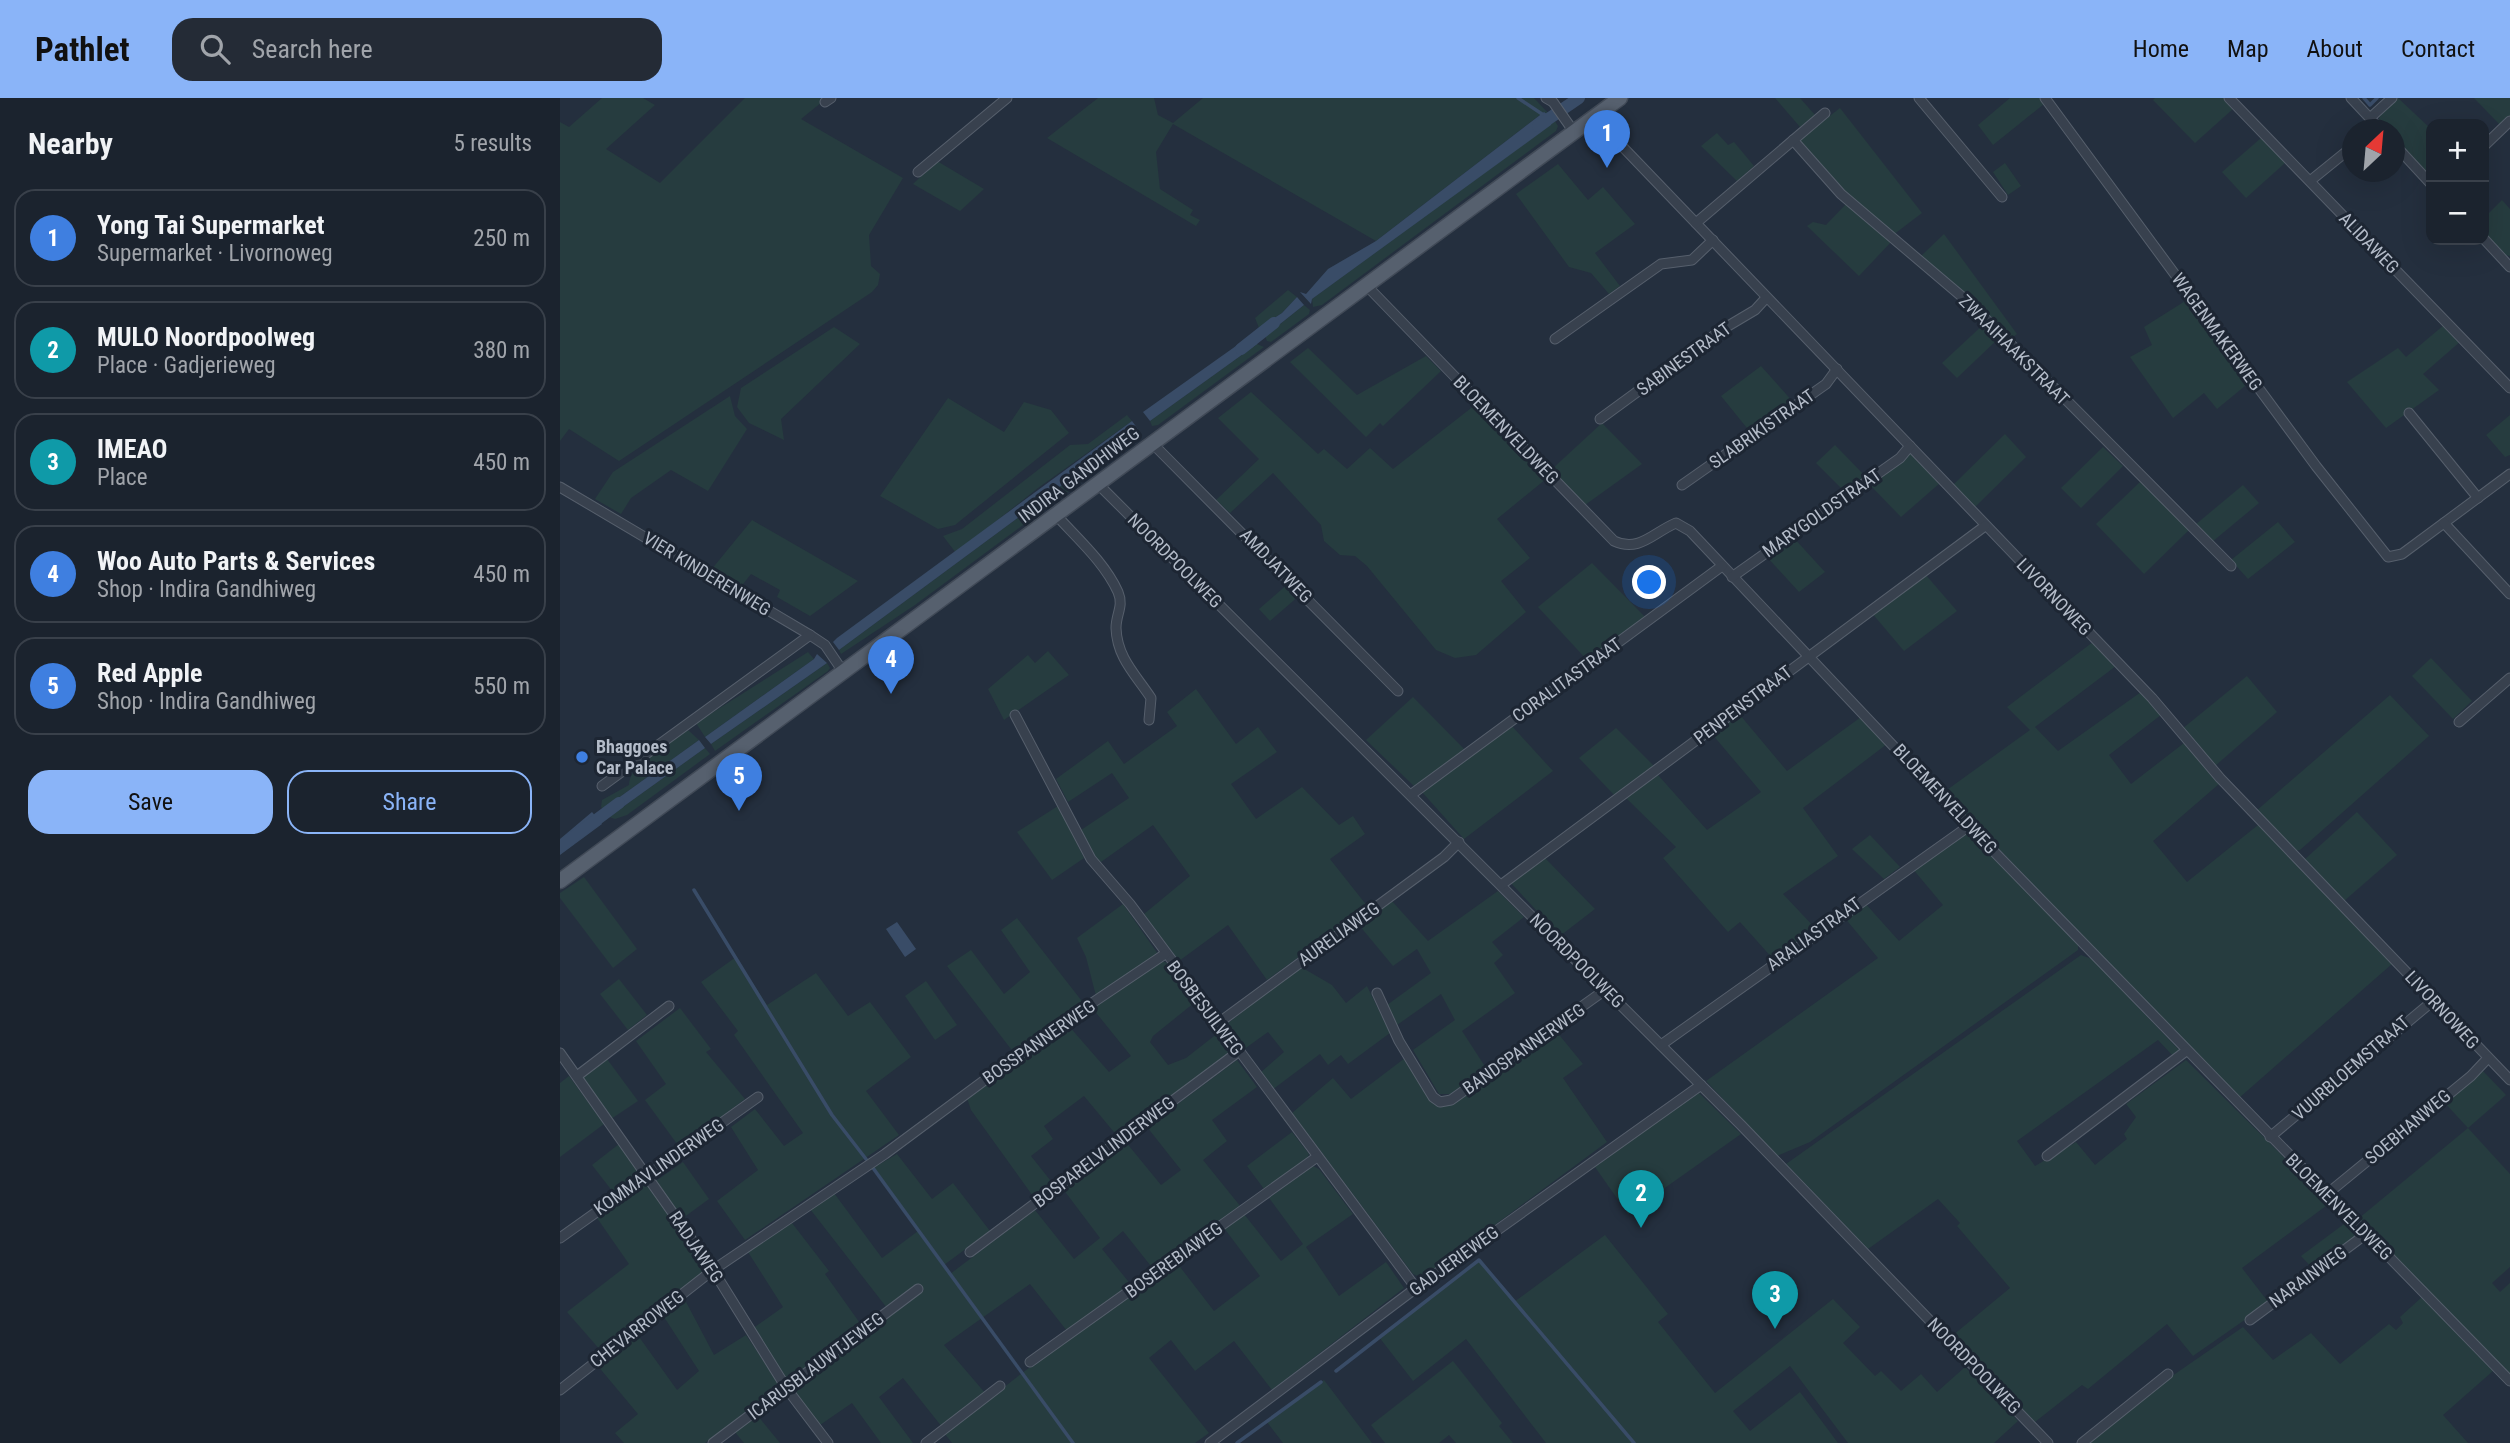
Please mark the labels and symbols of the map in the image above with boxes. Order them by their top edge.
pin: 1 [1584,110,1630,168]
north arrow [2342,119,2405,182]
street label: ALIDAWEG [2335,208,2404,278]
street label: WAGENMAKERWEG [2168,269,2267,395]
street label: ZWAAIHAAKSTRAAT [1955,290,2074,409]
street label: SABINESTRAAT [1632,317,1735,400]
street label: BLOEMENVELDWEG [1449,371,1563,488]
street label: SLABRIKISTRAAT [1705,384,1818,473]
street label: INDIRA GANDHIWEG [1014,422,1143,527]
street label: MARYGOLDSTRAAT [1758,464,1885,561]
street label: NOORDPOOLWEG [1124,509,1227,612]
street label: AMDJATWEG [1236,524,1317,607]
street label: VIER KINDERENWEG [640,527,775,620]
street label: LIVORNOWEG [2013,554,2096,639]
your location [1632,565,1666,599]
street label: CORALITASTRAAT [1508,633,1625,726]
pin: 4 [868,636,914,694]
street label: PENPENSTRAAT [1689,661,1796,748]
place label: Bhaggoes Car Palace [596,736,674,778]
street label: BLOEMENVELDWEG [1889,739,2002,858]
marker: Bhaggoes Car Palace [574,749,590,765]
pin: 5 [716,753,762,811]
street label: ARALIASTRAAT [1763,892,1865,975]
street label: AURELIAWEG [1294,897,1383,970]
street label: NOORDPOOLWEG [1526,909,1629,1012]
street label: BOSBESUILWEG [1163,956,1248,1059]
street label: LIVORNOWEG [2401,966,2484,1053]
street label: BOSSPANNERWEG [978,995,1099,1088]
street label: BANDSPANNERWEG [1459,999,1589,1099]
street label: VUURBLOEMSTRAAT [2288,1011,2414,1124]
street label: SOEBHANWEG [2361,1085,2455,1168]
street label: BOSPARELVLINDERWEG [1029,1092,1178,1211]
street label: KOMMAVLINDERWEG [590,1114,728,1219]
street label: BLOEMENVELDWEG [2282,1149,2397,1264]
pin: 2 [1618,1170,1664,1228]
street label: RADJAWEG [665,1207,728,1286]
street label: BOSEREBIAWEG [1121,1217,1226,1302]
street label: GADJERIEWEG [1405,1221,1502,1300]
street label: NARAINWEG [2265,1241,2351,1312]
pin: 3 [1752,1271,1798,1329]
street label: CHEVARROWEG [586,1285,688,1372]
street label: ICARUSBLAUWTJEWEG [743,1308,888,1424]
street label: NOORDPOOLWEG [1923,1313,2025,1418]

